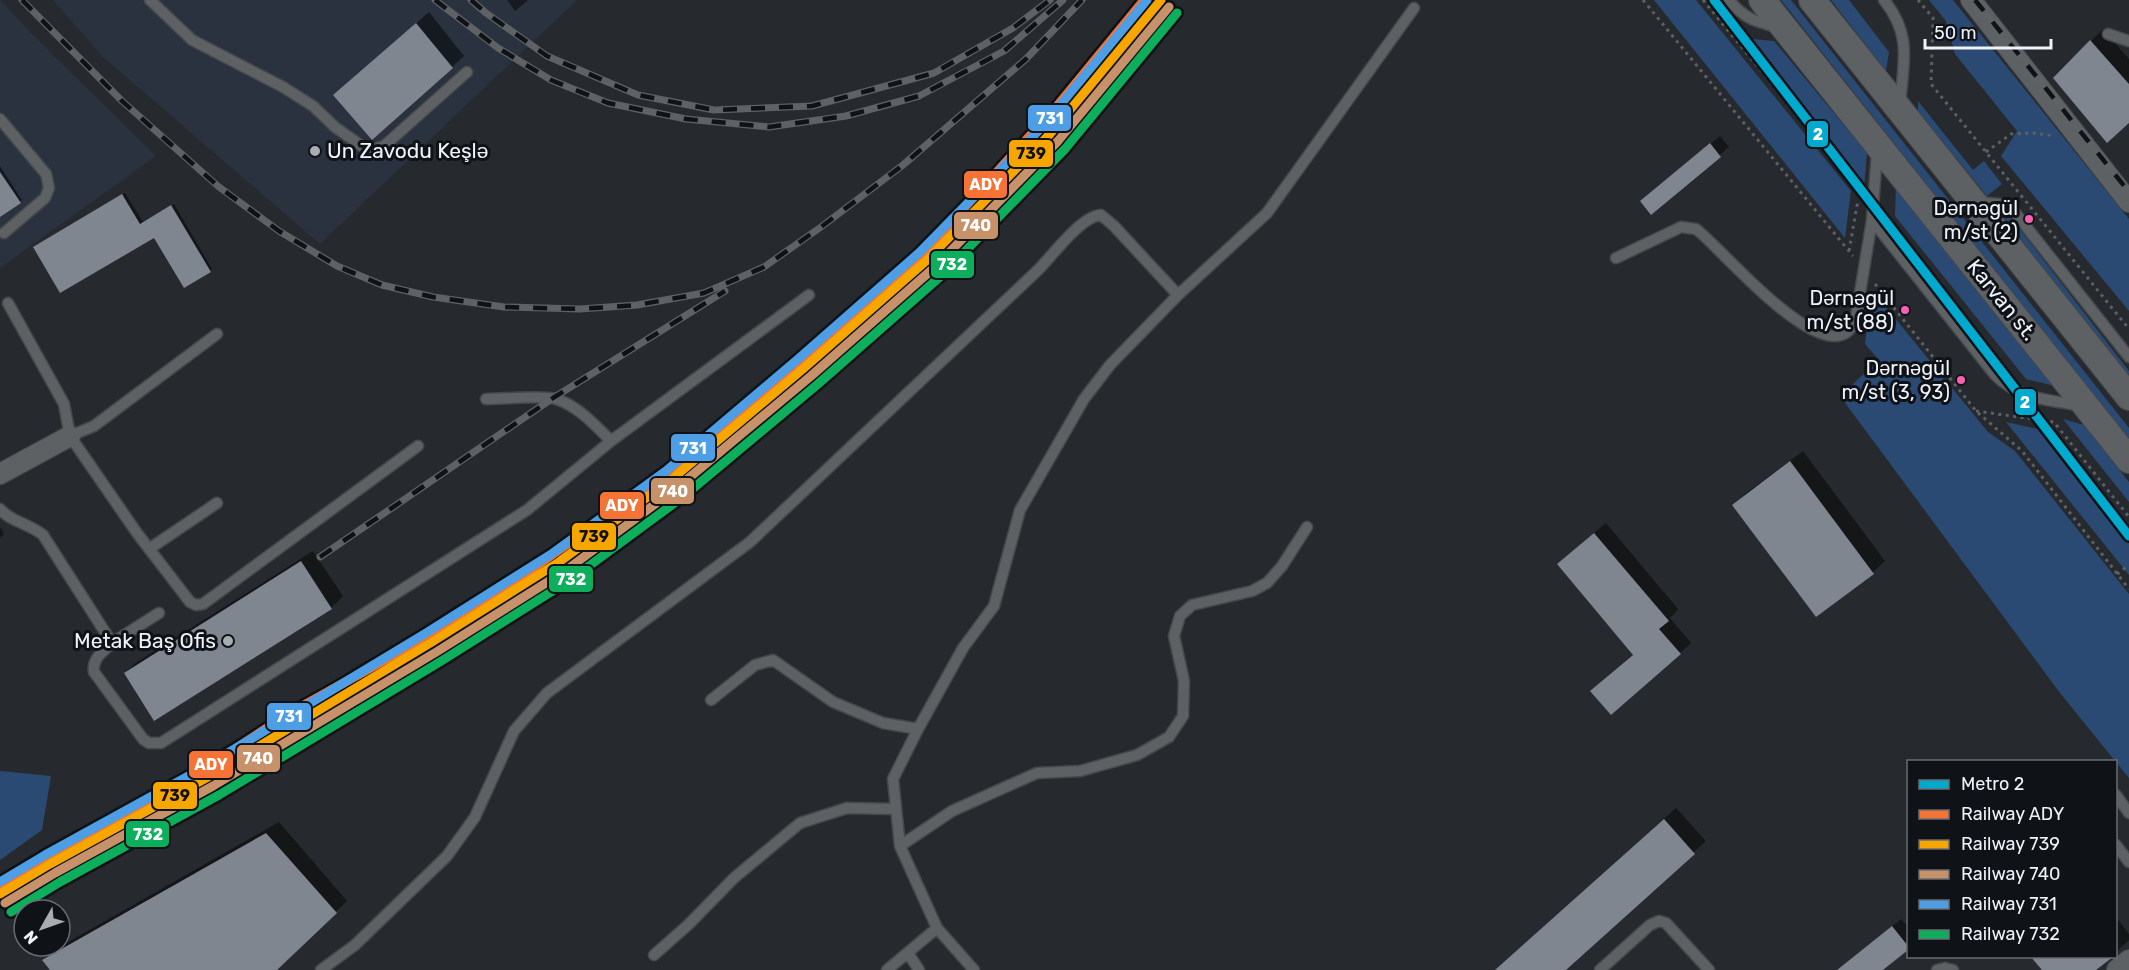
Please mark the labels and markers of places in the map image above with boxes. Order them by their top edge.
place label: Un Zavodu Keşlə [327,138,488,163]
marker: Un Zavodu Keşlə [308,144,322,158]
place label: Dərnəgül m/st (2) [1933,196,2018,244]
marker: Dərnəgül m/st (2) [2023,213,2035,225]
place label: Dərnəgül m/st (88) [1807,286,1894,334]
marker: Dərnəgül m/st (88) [1899,304,1911,316]
place label: Dərnəgül m/st (3, 93) [1842,356,1950,404]
marker: Dərnəgül m/st (3, 93) [1955,374,1967,386]
place label: Metak Baş Ofis [74,628,216,653]
marker: Metak Baş Ofis [221,634,235,648]

